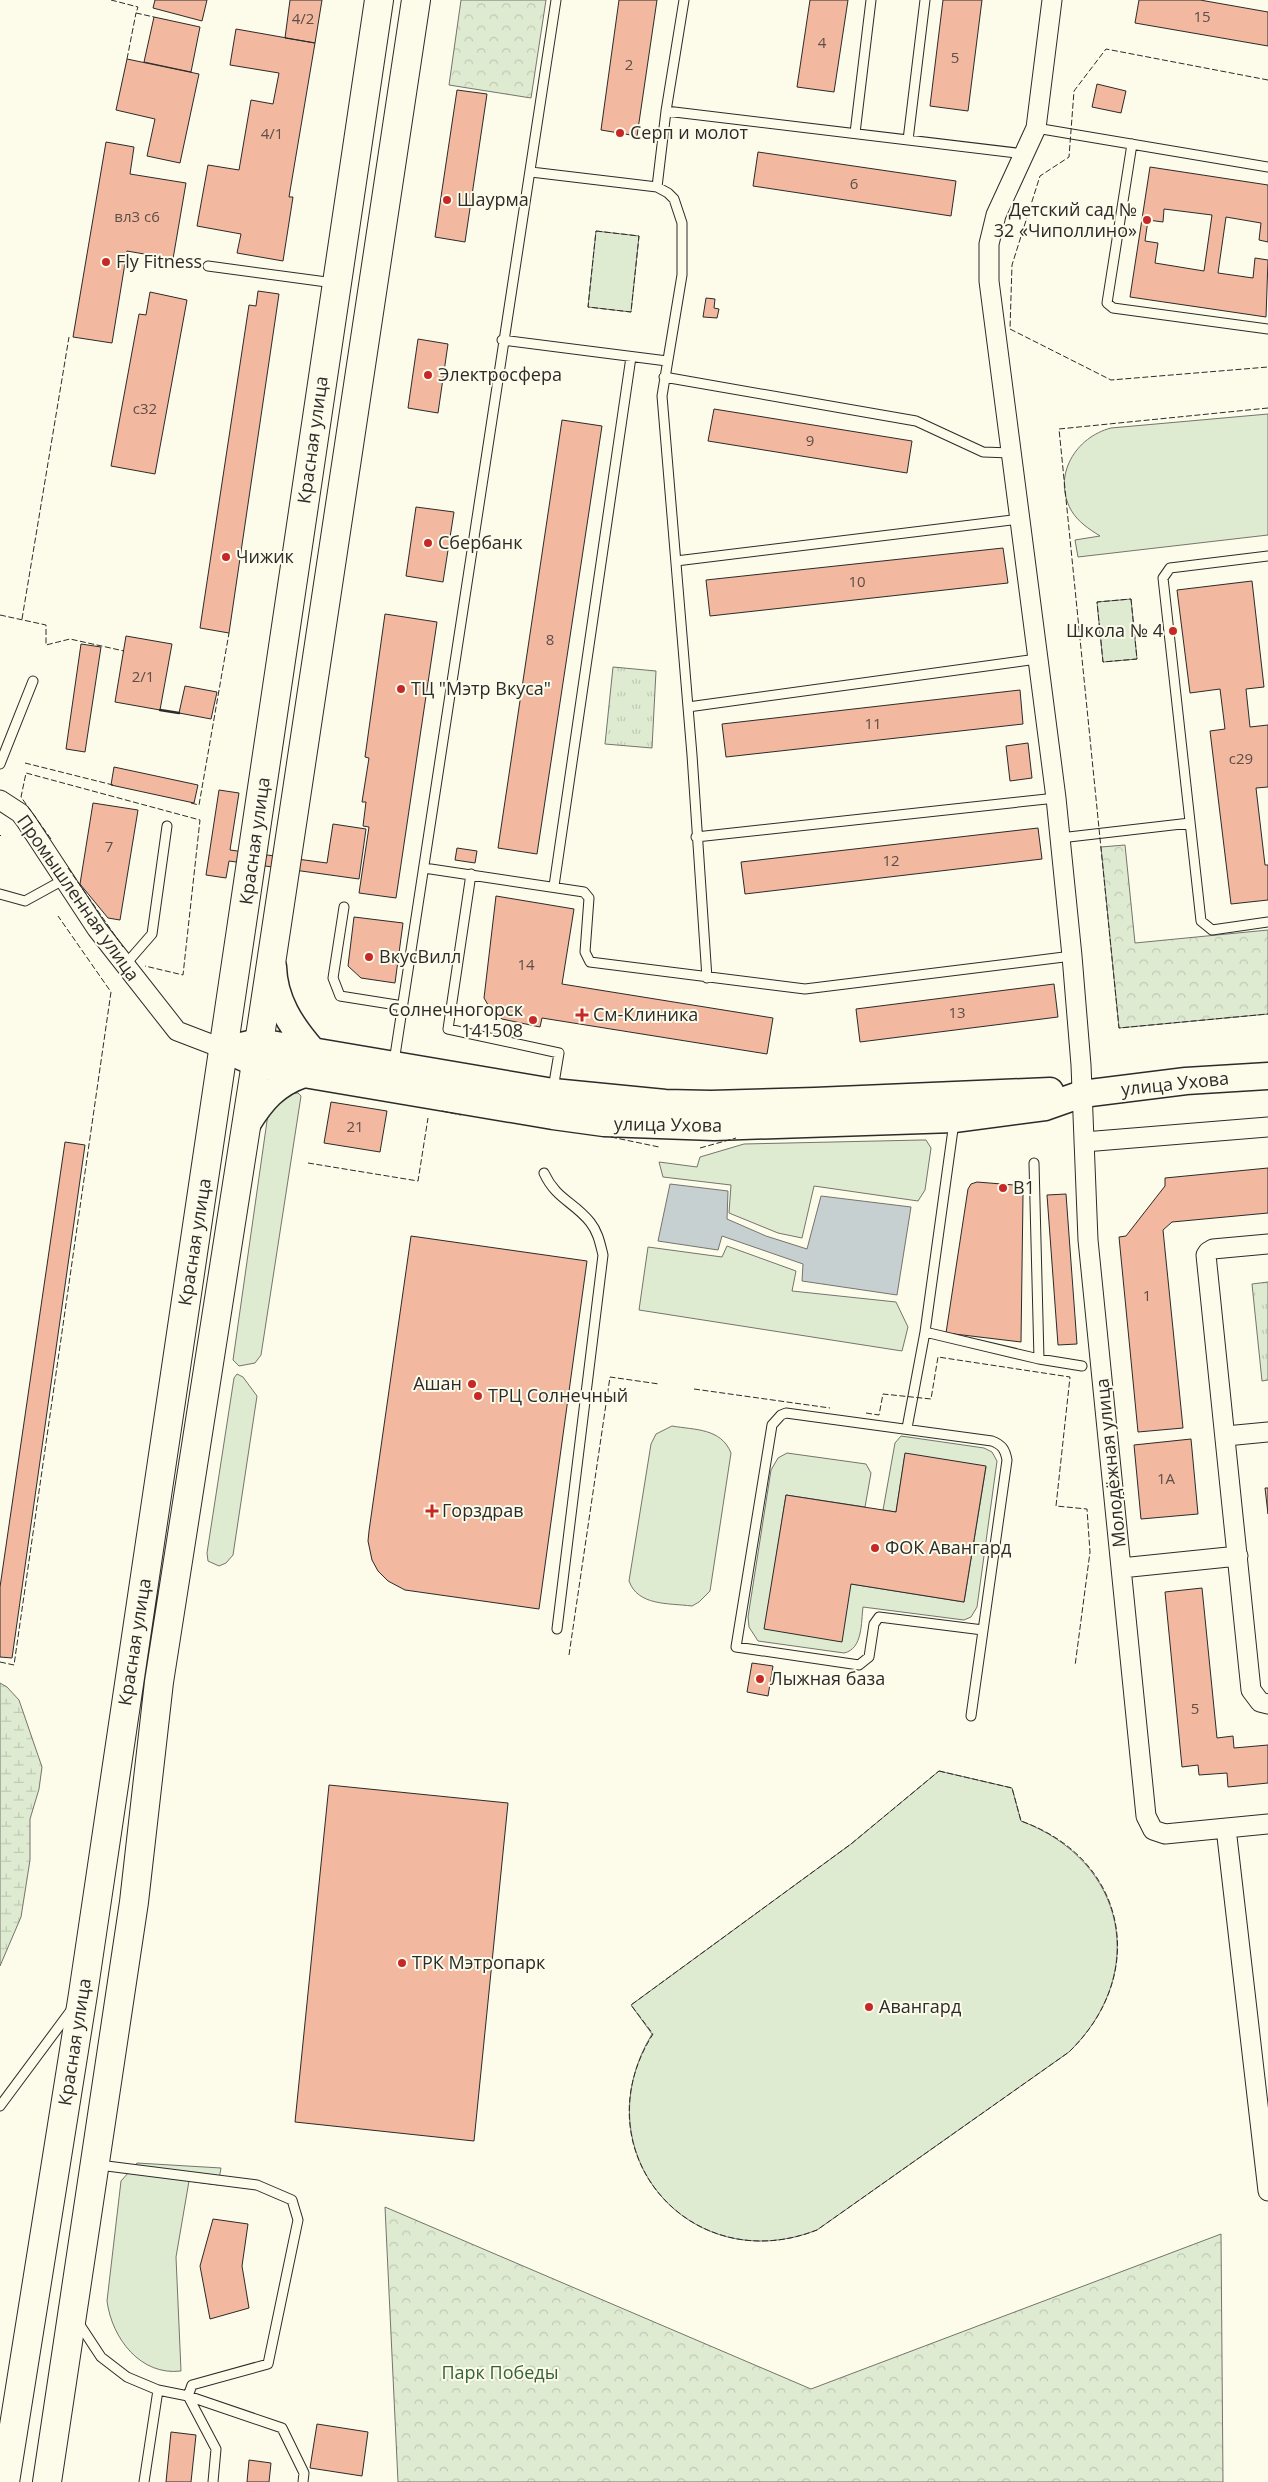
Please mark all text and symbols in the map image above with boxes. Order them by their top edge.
house number: 15 [1193,6,1211,26]
house number: 4/2 [292,8,314,28]
house number: 4 [818,32,827,52]
house number: 5 [951,47,959,67]
house number: 2 [625,54,633,74]
place label: Серп и молот [630,120,749,144]
house number: 4/1 [261,123,283,143]
marker: Серп и молот [614,127,626,139]
house number: 6 [850,173,858,193]
place label: Шаурма [457,187,529,211]
marker: Шаурма [441,194,453,206]
place label: Детский сад № 32 «Чиполлино» [994,197,1137,242]
house number: вл3 с6 [114,206,160,226]
marker: Детский сад № 32 «Чиполлино» [1141,214,1153,226]
place label: Fly Fitness [116,249,202,273]
marker: Fly Fitness [100,256,112,268]
place label: Электросфера [438,362,562,386]
marker: Электросфера [422,369,434,381]
street label: Красная улица [291,374,333,505]
house number: с32 [133,398,157,418]
house number: 9 [806,430,814,450]
place label: Сбербанк [438,530,523,554]
marker: Сбербанк [422,537,434,549]
place label: Чижик [236,544,295,568]
marker: Чижик [220,551,232,563]
house number: 10 [848,571,866,591]
place label: Школа № 4 [1066,618,1163,642]
marker: Школа № 4 [1167,625,1179,637]
house number: 8 [546,629,554,649]
house number: 2/1 [132,666,154,686]
place label: ТЦ "Мэтр Вкуса" [411,676,551,700]
marker: ТЦ "Мэтр Вкуса" [395,683,407,695]
house number: 11 [864,713,882,733]
house number: с29 [1229,748,1253,768]
street label: Красная улица [233,775,275,906]
street label: Промышленная улица [12,810,145,985]
house number: 7 [105,836,113,856]
house number: 12 [882,850,900,870]
place label: ВкусВилл [379,944,461,968]
marker: ВкусВилл [363,951,375,963]
house number: 14 [517,954,535,974]
place label: Солнечногорск 141508 [388,997,524,1042]
place label: См-Клиника [593,1002,698,1026]
house number: 13 [948,1002,966,1022]
marker: См-Клиника [575,1008,589,1022]
marker: Солнечногорск 141508 [527,1014,539,1026]
street label: улица Ухова [1120,1065,1230,1101]
street label: улица Ухова [614,1111,722,1137]
house number: 21 [346,1116,364,1136]
place label: В1 [1013,1175,1035,1199]
street label: Красная улица [172,1176,216,1307]
marker: В1 [997,1182,1009,1194]
house number: 1 [1143,1285,1151,1305]
place label: Ашан [413,1371,462,1395]
street label: Молодёжная улица [1089,1377,1131,1549]
marker: Ашан [466,1378,478,1390]
place label: ТРЦ Солнечный [488,1383,628,1407]
marker: ТРЦ Солнечный [472,1390,484,1402]
house number: 1А [1157,1468,1176,1488]
place label: Горздрав [442,1498,524,1522]
marker: Горздрав [426,1505,438,1517]
place label: ФОК Авангард [885,1535,1011,1559]
marker: ФОК Авангард [869,1542,881,1554]
street label: Красная улица [112,1576,156,1707]
place label: Лыжная база [770,1666,885,1690]
marker: Лыжная база [754,1673,766,1685]
house number: 5 [1191,1698,1199,1718]
place label: ТРК Мэтропарк [412,1950,546,1974]
marker: ТРК Мэтропарк [396,1957,408,1969]
street label: Красная улица [52,1976,96,2107]
place label: Авангард [879,1994,961,2018]
marker: Авангард [863,2001,875,2013]
park label: Парк Победы [441,2360,559,2384]

